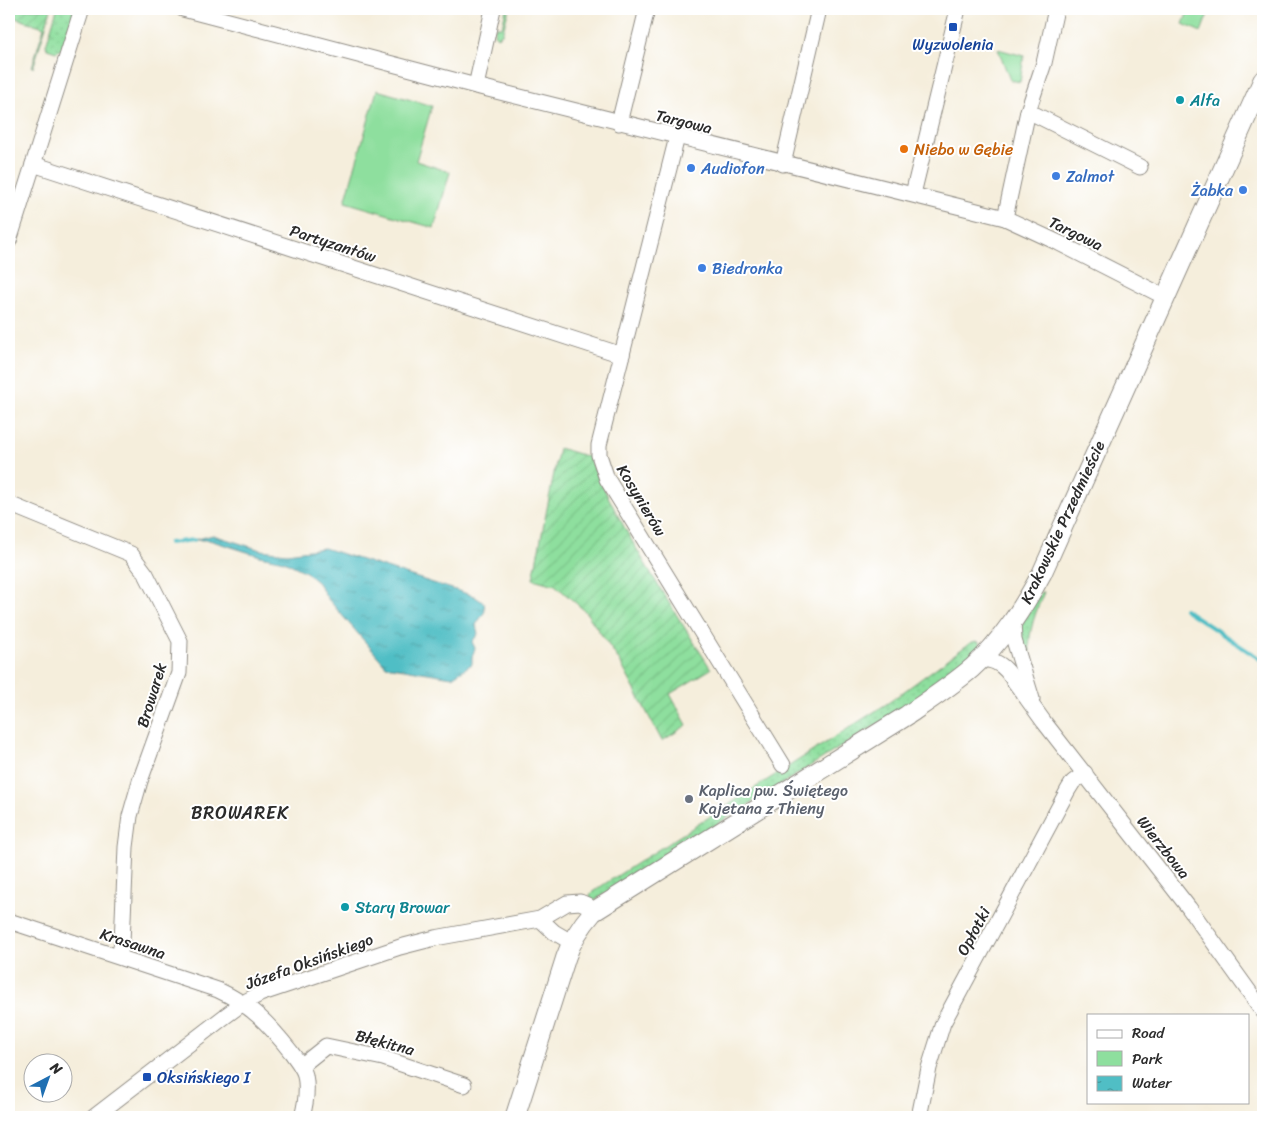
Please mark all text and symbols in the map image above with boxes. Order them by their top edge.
marker: Wyzwolenia [947,21,959,33]
place label: Wyzwolenia [912,30,994,59]
place label: Alfa [1189,86,1220,115]
marker: Alfa [1174,94,1186,106]
street label: Targowa [653,100,715,142]
place label: Niebo w Gębie [914,135,1013,164]
marker: Niebo w Gębie [898,143,910,155]
place label: Audiofon [700,154,765,183]
marker: Audiofon [685,162,697,174]
place label: Zalmot [1066,162,1115,191]
marker: Zalmot [1050,170,1062,182]
place label: Żabka [1191,176,1234,205]
marker: Żabka [1237,184,1249,196]
street label: Targowa [1044,208,1108,259]
street label: Partyzantów [286,216,381,271]
place label: Biedronka [712,254,783,283]
marker: Biedronka [696,262,708,274]
street label: Krakowskie Przedmieście [1012,435,1113,609]
street label: Kosynierów [609,458,675,542]
street label: Browarek [128,659,175,731]
place label: Kaplica pw. Świętego Kajetana z Thieny [699,776,848,823]
marker: Kaplica pw. Świętego Kajetana z Thieny [683,793,695,805]
district label: BROWAREK [191,797,289,829]
street label: Wierzbowa [1129,809,1198,886]
place label: Stary Browar [355,893,451,922]
marker: Stary Browar [339,901,351,913]
street label: Opłotki [948,901,999,961]
street label: Krasawna [96,919,169,968]
street label: Józefa Oksińskiego [240,925,377,998]
legend [1087,1014,1250,1104]
text: Road [1132,1020,1165,1046]
street label: Błękitna [352,1021,419,1065]
text: Park [1132,1046,1163,1072]
north arrow [22,1054,72,1104]
text: N [44,1055,68,1081]
place label: Oksińskiego I [157,1063,252,1092]
text: Water [1132,1070,1172,1096]
marker: Oksińskiego I [141,1071,153,1083]

